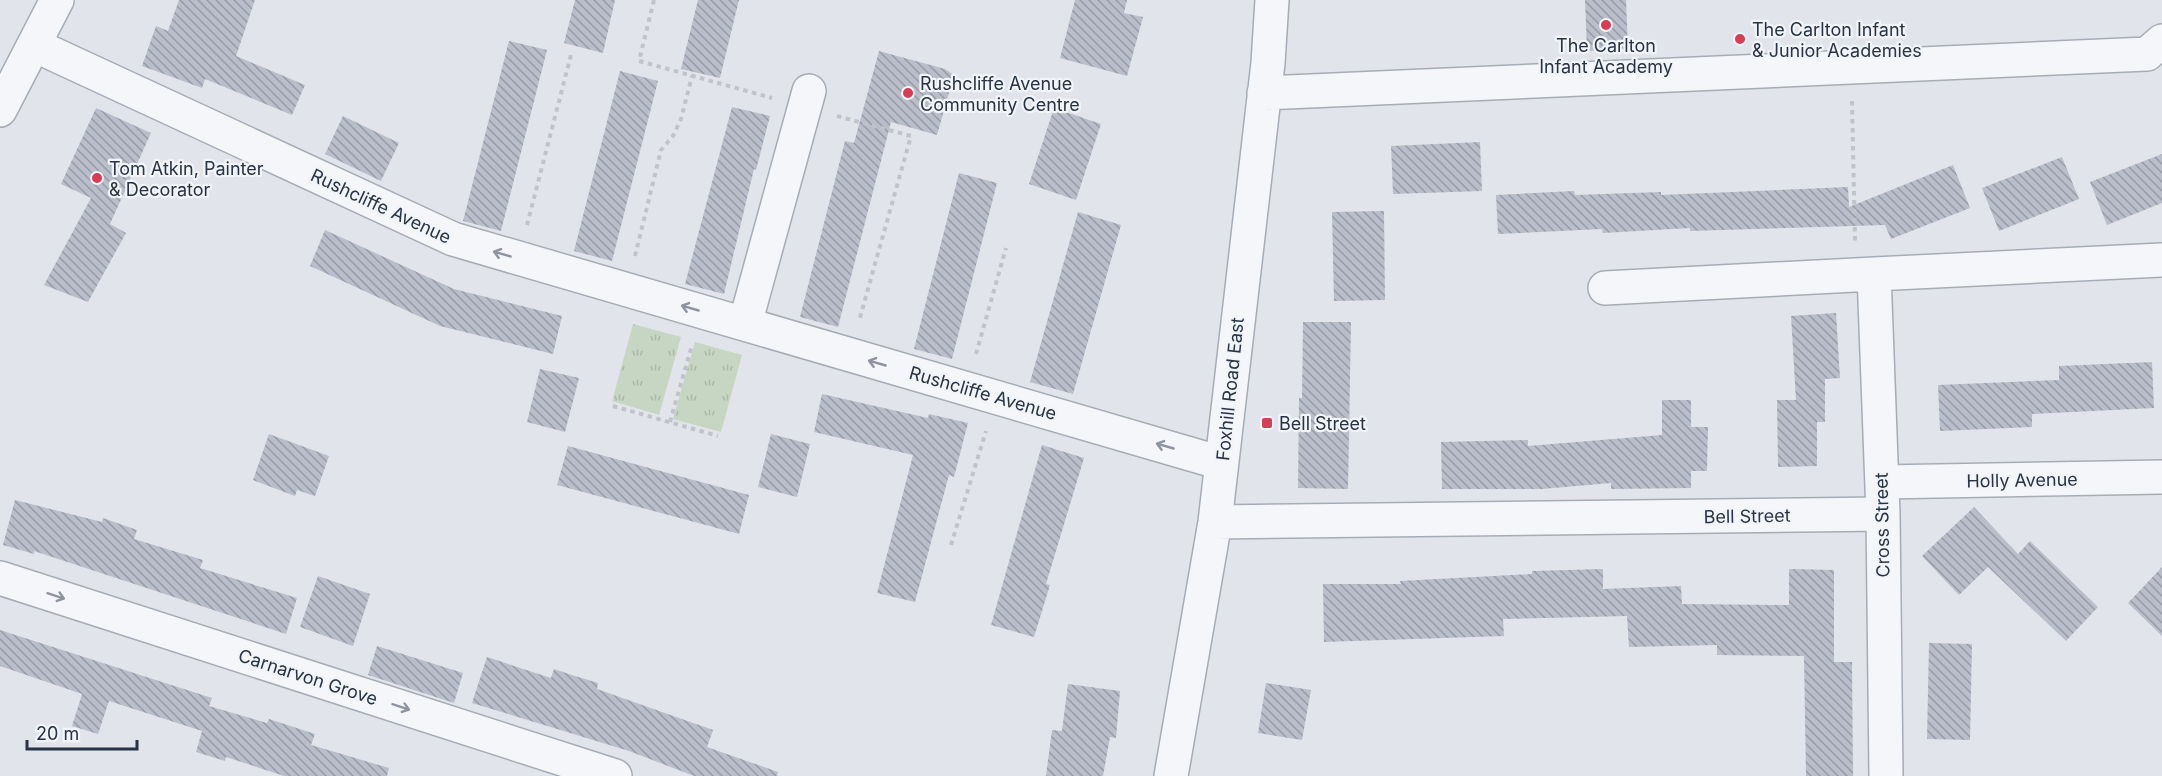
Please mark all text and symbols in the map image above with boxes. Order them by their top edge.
marker: The Carlton Infant Academy [1599,18,1613,32]
place label: The Carlton Infant & Junior Academies [1752,19,1922,61]
marker: The Carlton Infant & Junior Academies [1733,32,1747,46]
place label: The Carlton Infant Academy [1539,35,1673,77]
place label: Rushcliffe Avenue Community Centre [920,73,1080,115]
marker: Rushcliffe Avenue Community Centre [901,86,915,100]
place label: Tom Atkin, Painter & Decorator [109,158,264,200]
street label: Rushcliffe Avenue [308,164,454,248]
marker: Tom Atkin, Painter & Decorator [90,171,104,185]
one-way arrow [493,248,512,259]
one-way arrow [681,302,700,313]
street label: Foxhill Road East [1212,316,1248,462]
one-way arrow [868,357,887,368]
street label: Rushcliffe Avenue [907,362,1059,424]
place label: Bell Street [1279,413,1366,434]
marker: Bell Street [1260,416,1274,430]
one-way arrow [1156,439,1175,451]
street label: Holly Avenue [1966,469,2078,491]
street label: Cross Street [1871,472,1893,578]
street label: Bell Street [1703,505,1791,527]
one-way arrow [46,591,65,602]
street label: Carnarvon Grove [236,645,380,709]
one-way arrow [391,702,410,713]
scale bar [27,713,136,751]
text: 20 m [36,723,79,744]

